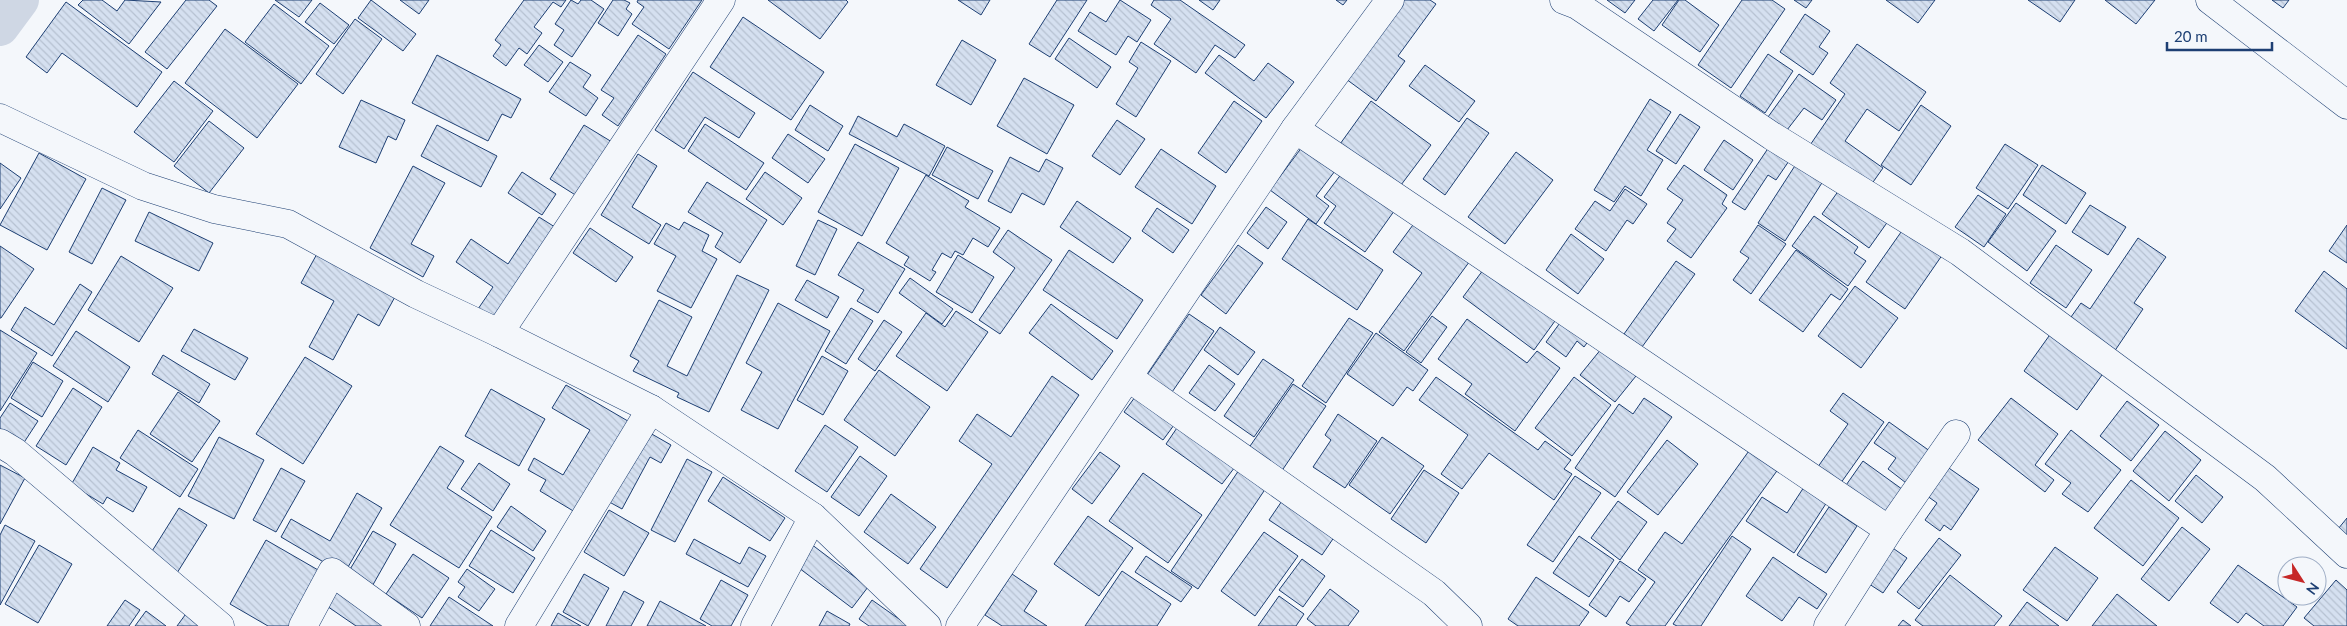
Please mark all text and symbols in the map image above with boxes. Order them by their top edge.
scale bar [2167,20,2272,52]
text: 20 m [2174,27,2208,45]
north arrow [2277,556,2327,606]
text: N [2303,580,2323,598]

